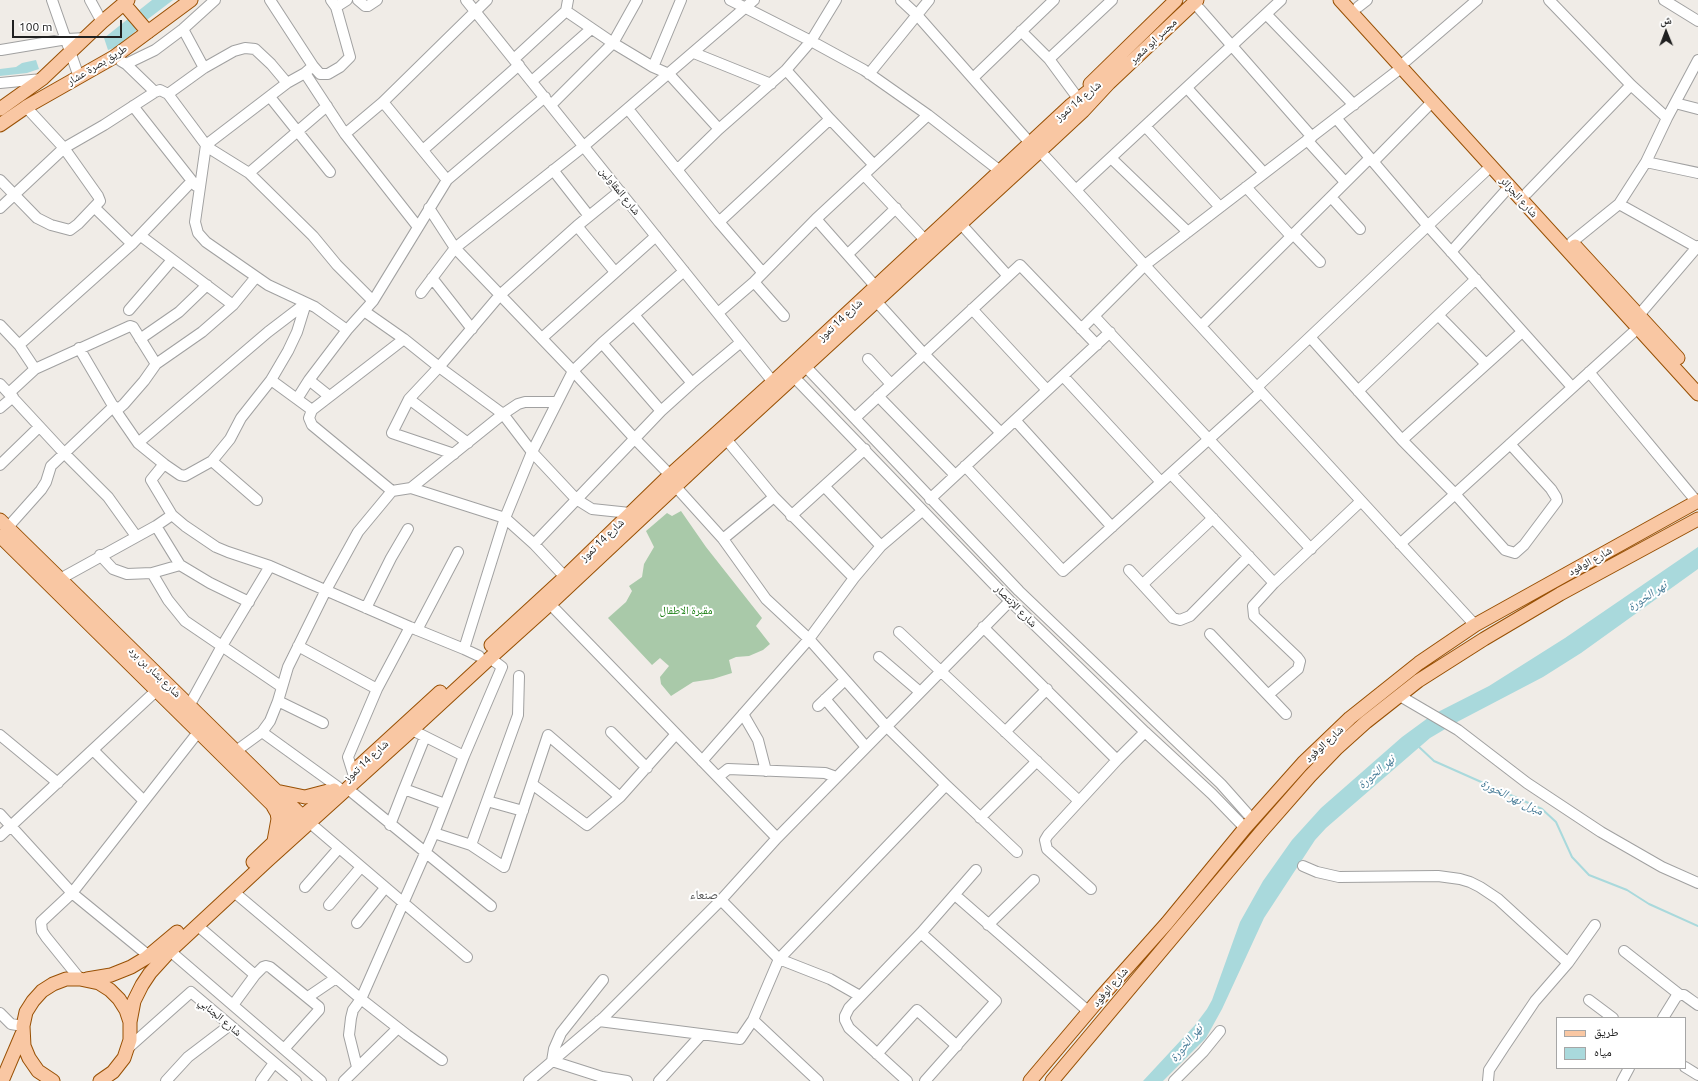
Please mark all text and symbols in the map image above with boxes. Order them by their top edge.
scale bar [14,12,124,38]
north arrow [1646,12,1686,52]
text: ش [1660,14,1672,26]
street label: مجسر ابو شعير [1127,16,1179,66]
text: 100 m [19,20,52,33]
street label: طريق بصرة عشار [64,42,130,88]
street label: شارع 14 تموز [1052,78,1104,124]
street label: شارع المقاولين [597,164,643,218]
street label: شارع الجزائر [1497,174,1541,220]
street label: شارع 14 تموز [815,296,865,344]
street label: شارع 14 تموز [577,516,627,564]
street label: شارع الوفود [1566,544,1614,578]
water label: نهر الخورة [1625,578,1669,614]
street label: شارع الإنتصار [992,582,1040,630]
park label: مقبرة الاطفال [659,603,713,617]
street label: شارع بشار بن برد [126,644,184,700]
street label: شارع الوفود [1302,723,1346,765]
street label: شارع 14 تموز [341,737,391,785]
water label: نهر الخورة [1355,752,1397,792]
water label: مبزل نهر الخورة [1478,776,1546,818]
district label: صنعاء [690,887,718,903]
street label: شارع الوفود [1089,965,1131,1009]
street label: شارع الجنابي [196,995,244,1039]
legend [1556,1017,1686,1069]
water label: نهر الخورة [1167,1021,1205,1065]
text: طريق [1594,1025,1619,1038]
text: مياه [1594,1045,1612,1058]

